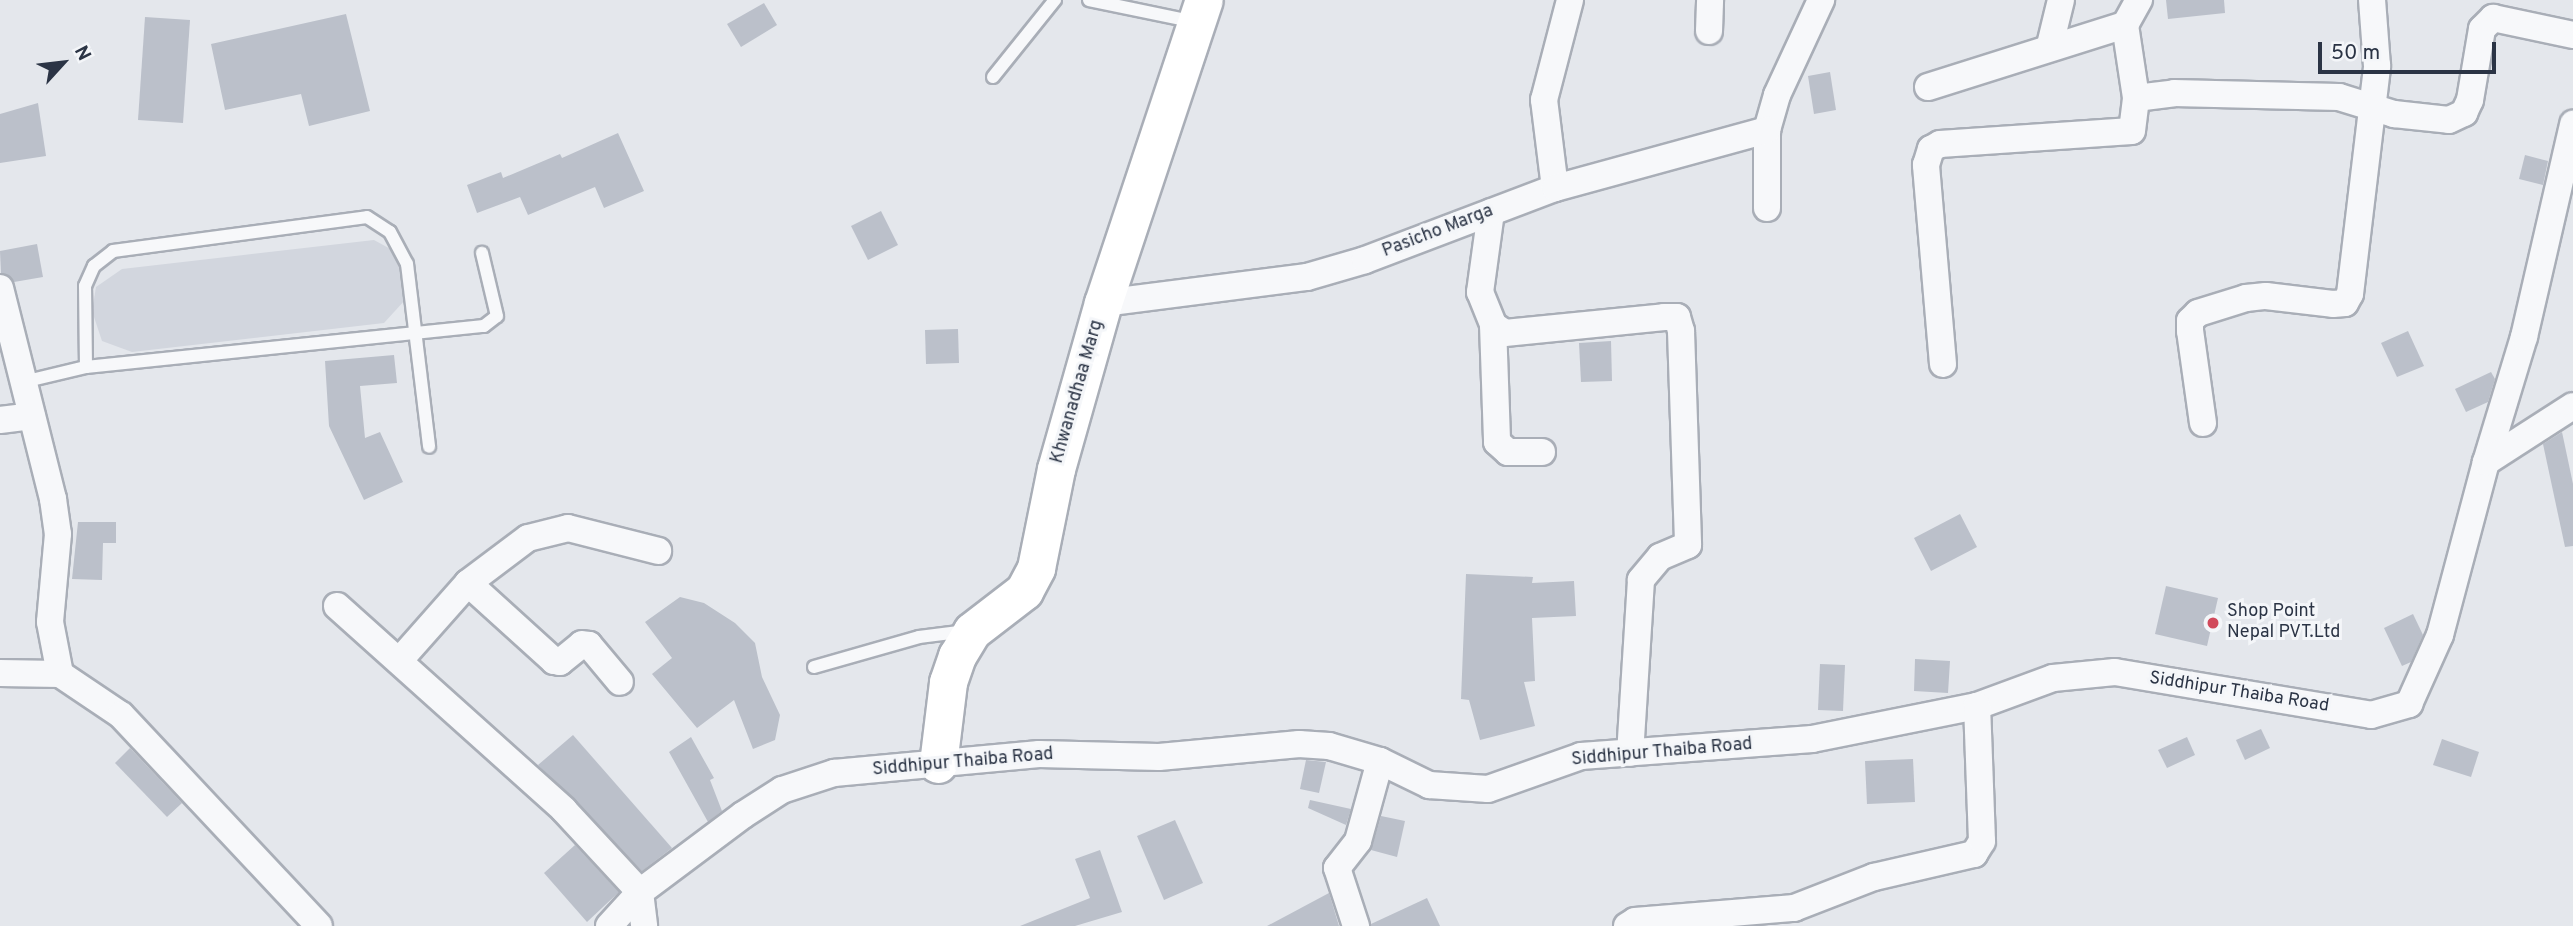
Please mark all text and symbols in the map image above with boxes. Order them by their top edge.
north arrow [28,28,98,98]
scale bar [2321,28,2500,72]
text: 50 m [2331,40,2380,67]
text: N [68,42,96,65]
street label: Pasicho Marga [1379,201,1497,263]
street label: Khwanadhaa Marg [1047,318,1109,466]
place label: Shop Point Nepal PVT.Ltd [2227,602,2340,644]
marker: Shop Point Nepal PVT.Ltd [2205,615,2221,631]
street label: Siddhipur Thaiba Road [2147,668,2331,718]
street label: Siddhipur Thaiba Road [1570,734,1754,772]
street label: Siddhipur Thaiba Road [871,744,1055,782]

